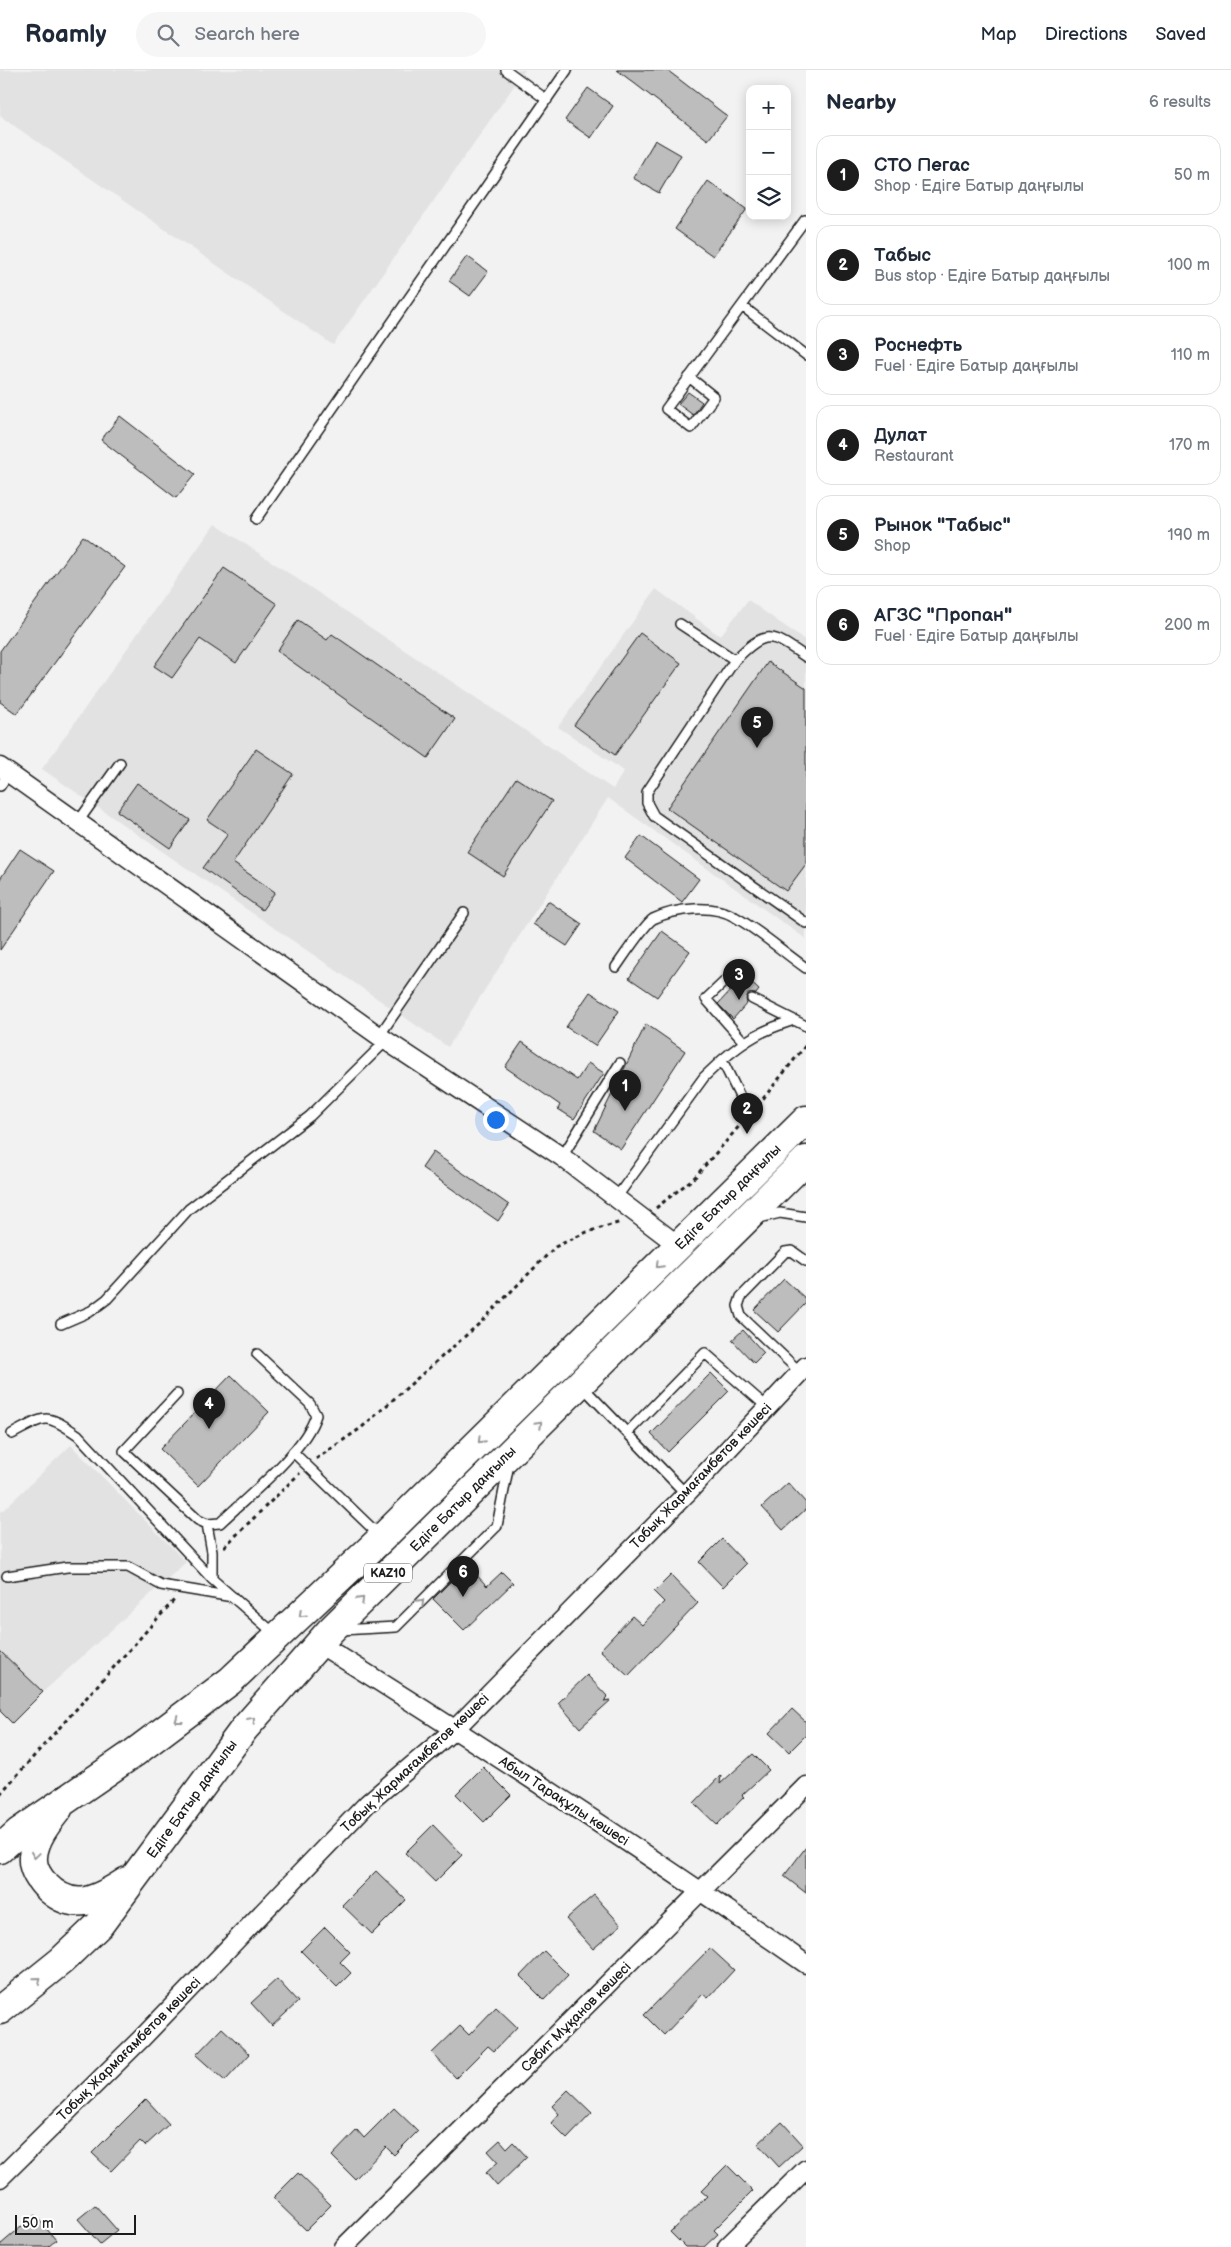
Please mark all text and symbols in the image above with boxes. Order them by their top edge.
search box [136,12,486,57]
text: Roamly [25,20,106,49]
icon: search [154,21,182,49]
text: Search here [194,23,300,46]
text: Map [981,24,1017,45]
text: Directions [1045,24,1127,45]
text: Saved [1155,24,1206,45]
map controls [746,85,791,220]
button: + [746,85,791,130]
text: Nearby [826,90,896,115]
text: 6 results [1149,93,1211,112]
button: − [746,130,791,175]
text: СТО Пегас [874,154,970,177]
text: 1 [840,166,846,185]
text: 50 m [1174,166,1210,185]
button: layers [746,175,791,220]
text: Shop · Едіге Батыр даңғылы [874,177,1084,196]
text: Табыс [874,244,931,267]
text: 2 [838,256,848,275]
text: 100 m [1167,256,1210,275]
text: Bus stop · Едіге Батыр даңғылы [874,267,1110,286]
text: Роснефть [874,334,962,357]
text: 3 [838,346,848,365]
text: 110 m [1171,346,1210,365]
text: Fuel · Едіге Батыр даңғылы [874,357,1079,376]
text: Дулат [874,424,927,447]
text: 4 [838,436,848,455]
text: 170 m [1169,436,1210,455]
text: Restaurant [874,447,954,466]
text: Рынок "Табыс" [874,514,1011,537]
text: 5 [838,526,848,545]
text: 190 m [1168,526,1210,545]
text: Shop [874,537,911,556]
text: АГЗС "Пропан" [874,604,1012,627]
text: 6 [838,616,848,635]
text: 200 m [1164,616,1210,635]
text: Fuel · Едіге Батыр даңғылы [874,627,1079,646]
pin: 5 [741,707,773,748]
pin: 3 [723,959,755,1000]
pin: 1 [609,1070,641,1111]
pin: 2 [731,1093,763,1134]
your location [483,1107,509,1133]
street label: Едіге Батыр даңғылы [672,1141,784,1253]
one-way arrow [656,1259,665,1268]
pin: 4 [193,1388,225,1429]
street label: Тобық Жармағамбетов көшесі [627,1400,775,1552]
one-way arrow [533,1421,542,1430]
one-way arrow [478,1434,487,1443]
street label: Едіге Батыр даңғылы [407,1443,519,1555]
pin: 6 [447,1556,479,1597]
road number: KAZ10 [364,1564,412,1582]
one-way arrow [355,1597,364,1606]
one-way arrow [415,1599,424,1608]
one-way arrow [298,1608,307,1617]
street label: Тобық Жармағамбетов көшесі [337,1690,493,1836]
one-way arrow [175,1714,184,1722]
one-way arrow [246,1717,255,1726]
street label: Едіге Батыр даңғылы [143,1736,241,1862]
street label: Абыл Тарақұлы көшесі [495,1752,632,1849]
one-way arrow [30,1852,41,1860]
street label: Сәбит Мұқанов көшесі [517,1958,635,2076]
street label: Тобық Жармағамбетов көшесі [54,1974,204,2124]
one-way arrow [32,1977,41,1985]
scale bar [15,2212,136,2235]
text: 50 m [22,2215,54,2232]

